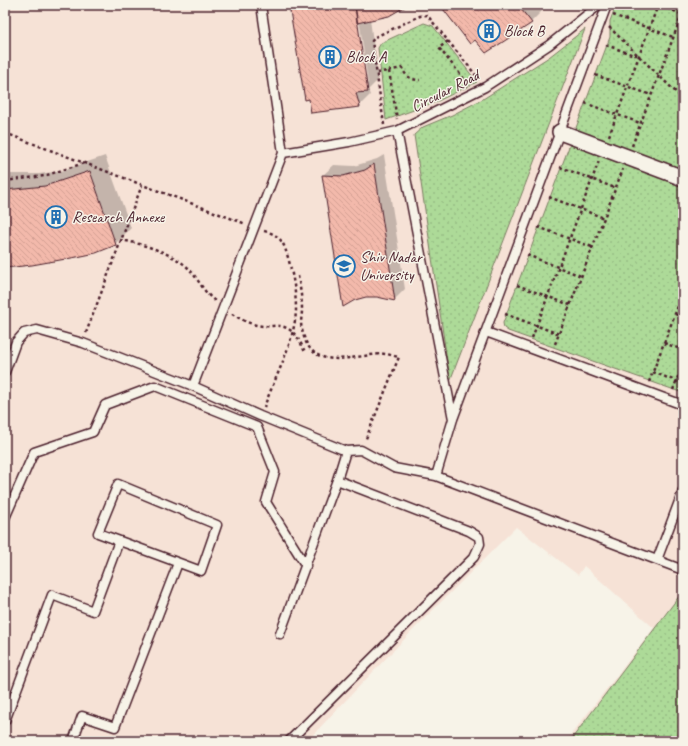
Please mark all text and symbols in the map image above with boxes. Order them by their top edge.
building icon: Block B [476,18,502,44]
place label: Block B [504,21,546,41]
building icon: Block A [317,44,343,70]
place label: Block A [346,47,387,67]
street label: Circular Road [408,64,485,117]
building icon: Research Annexe [43,204,69,230]
place label: Research Annexe [72,207,166,227]
place label: Shiv Nadar University [360,247,424,285]
school or university icon: Shiv Nadar University [331,253,357,279]

